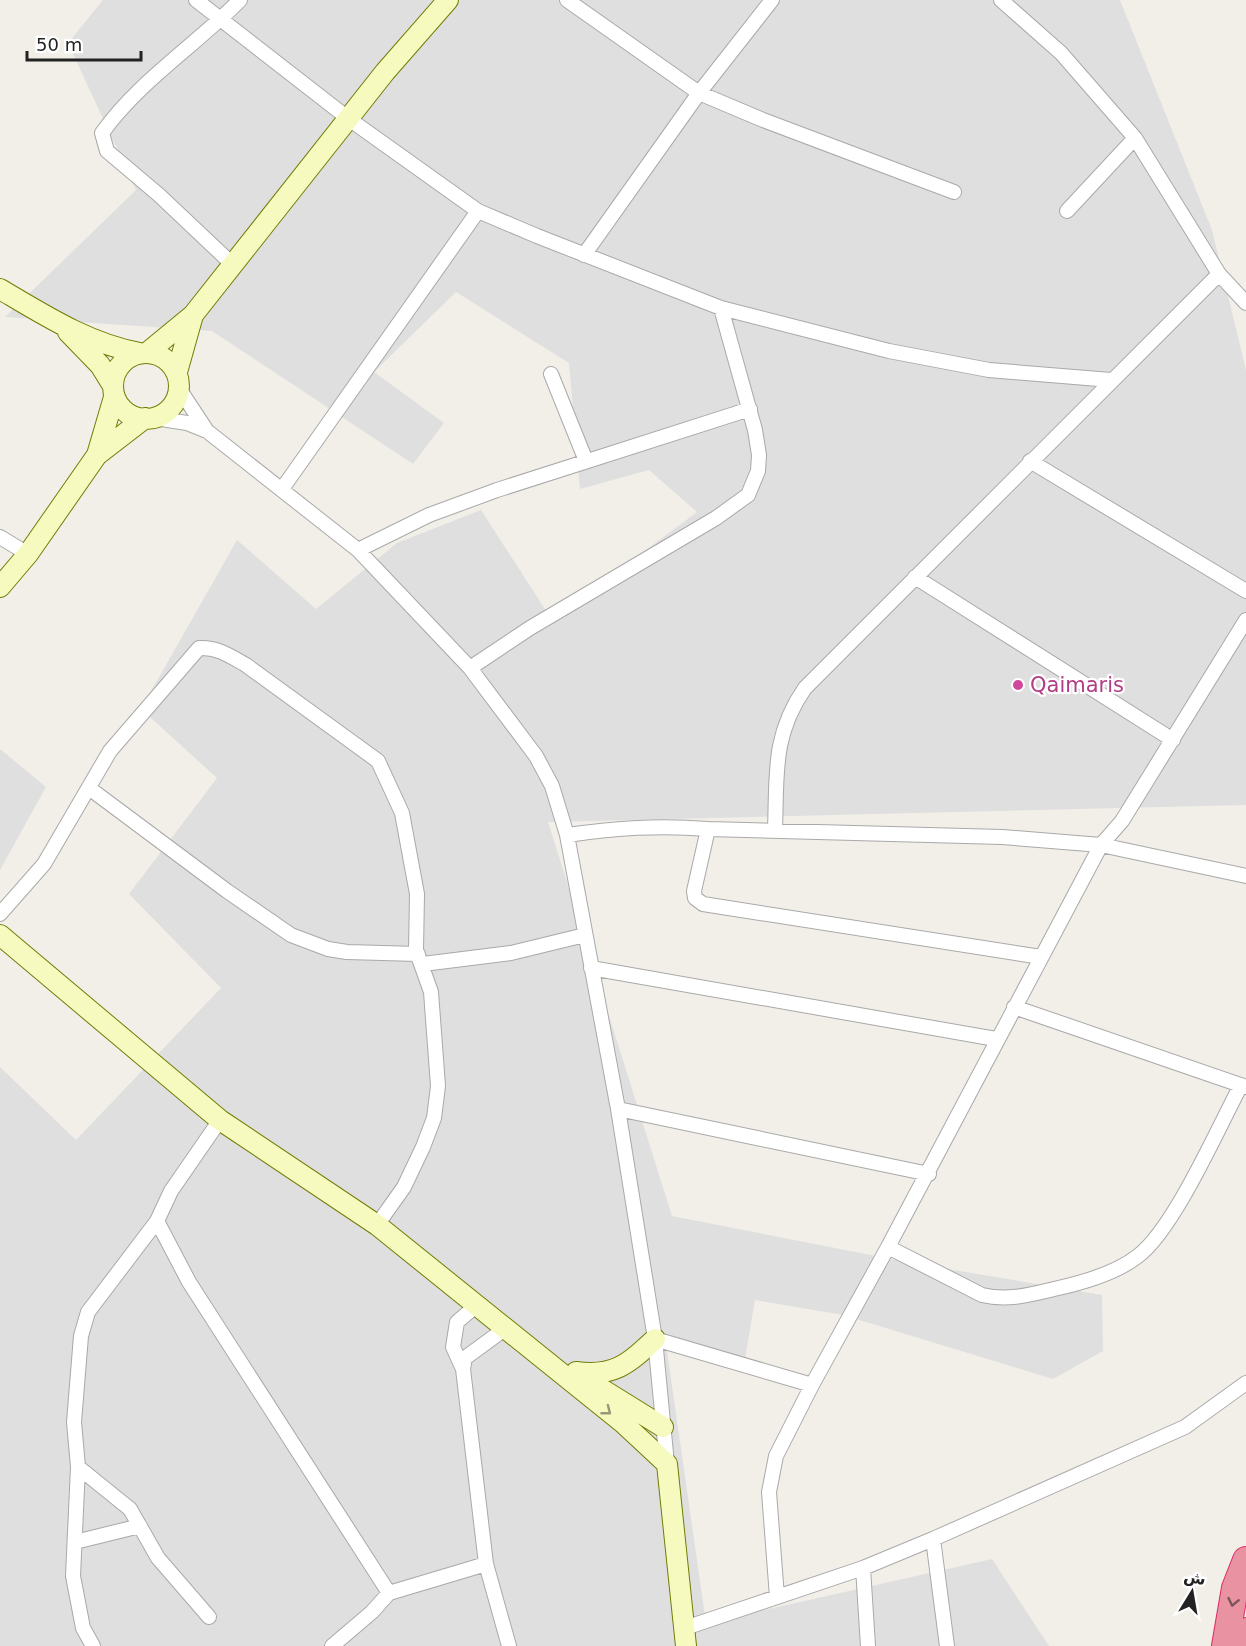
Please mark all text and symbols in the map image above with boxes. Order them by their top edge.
scale bar [27,24,141,62]
text: 50 m [36,34,82,55]
place label: Qaimaris [1030,673,1124,697]
marker: Qaimaris [1011,678,1025,692]
one-way arrow [600,1403,611,1414]
north arrow [1162,1562,1222,1622]
text: ش [1182,1566,1207,1589]
one-way arrow [1227,1597,1240,1607]

